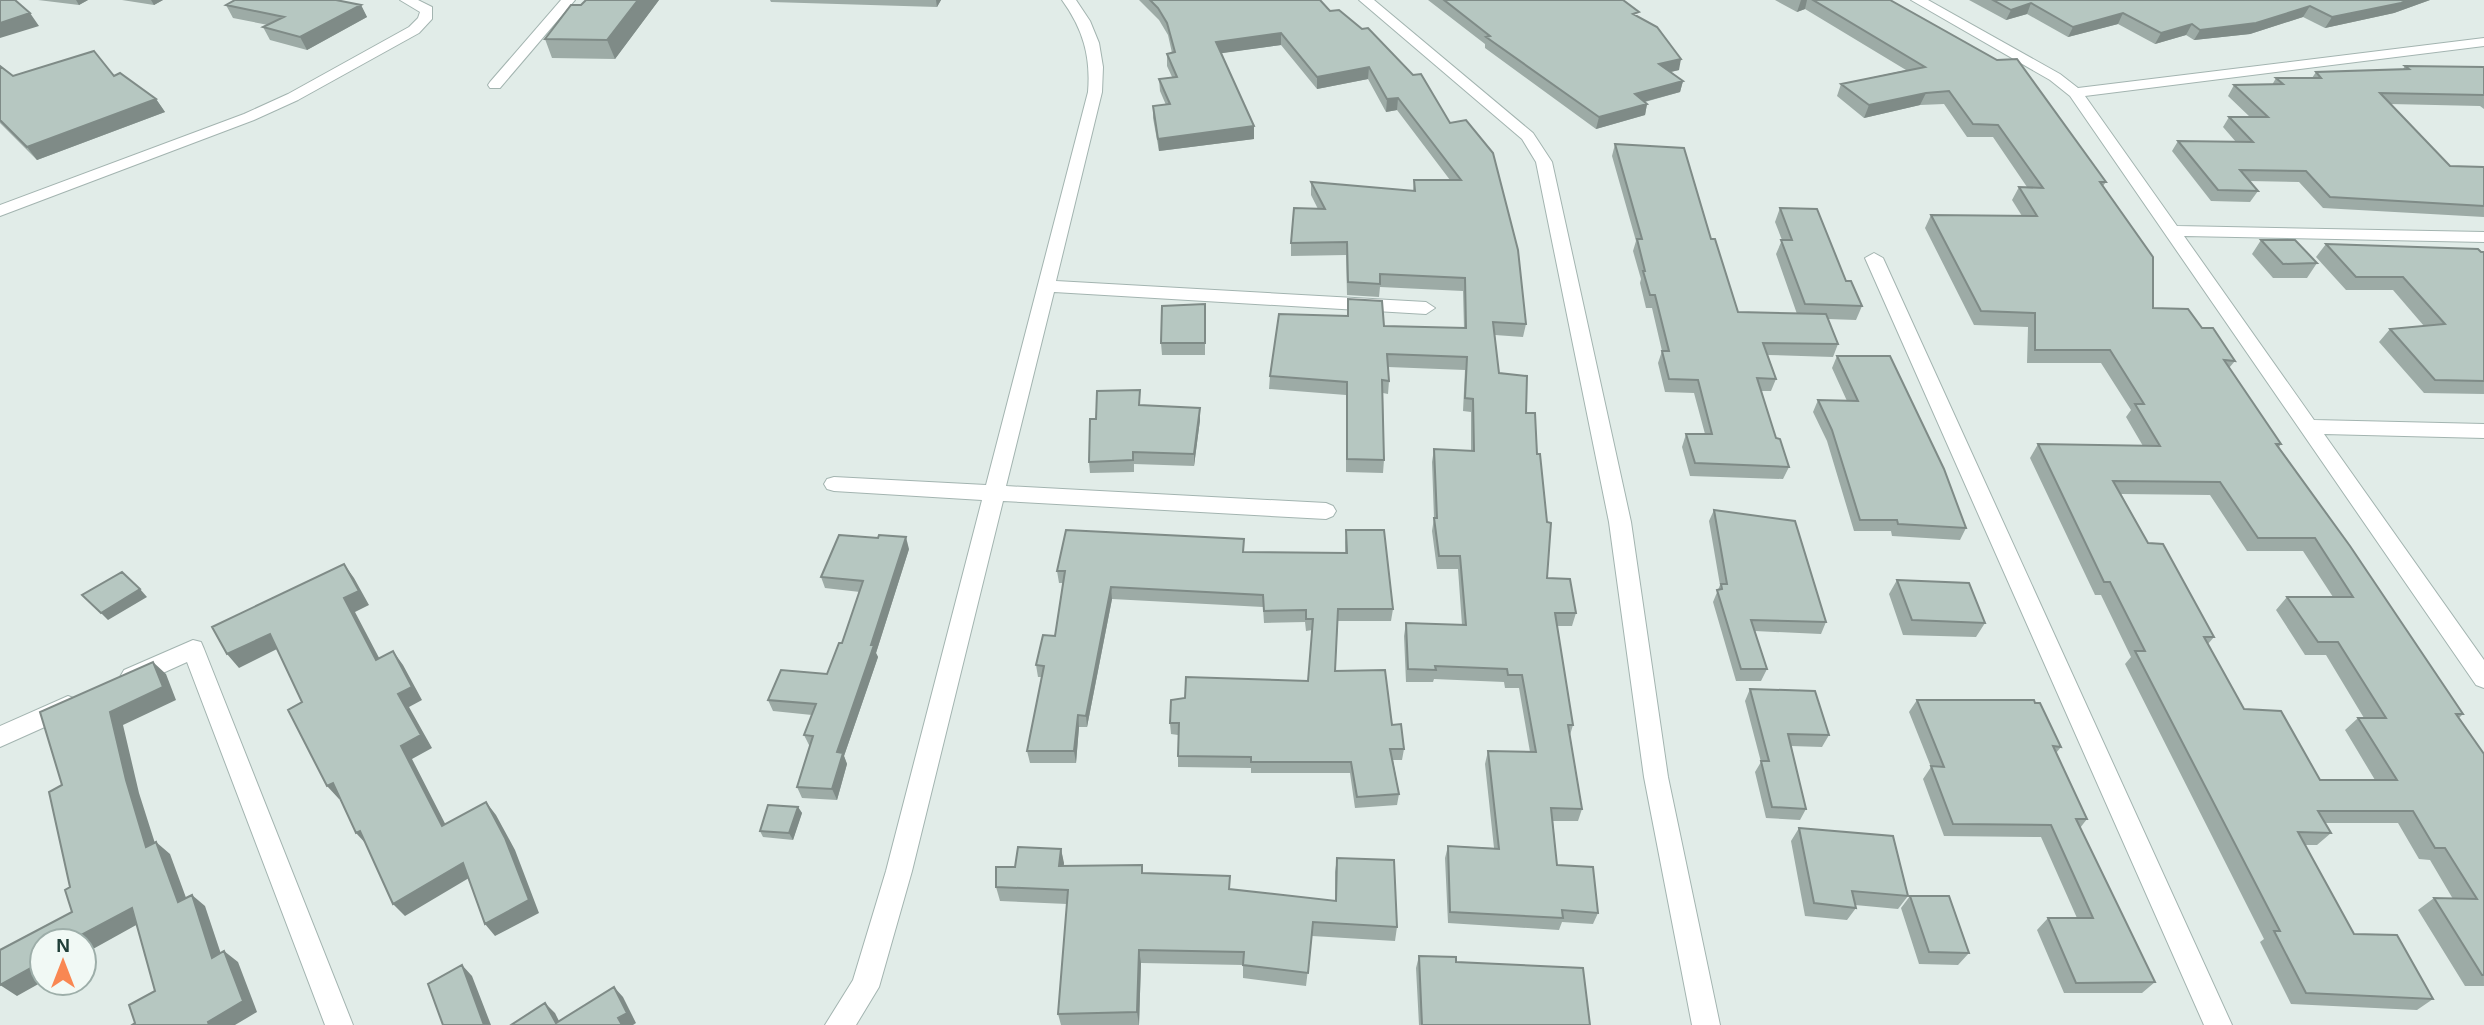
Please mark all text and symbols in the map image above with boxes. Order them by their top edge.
north arrow [28,927,98,997]
text: N [56,935,70,956]

